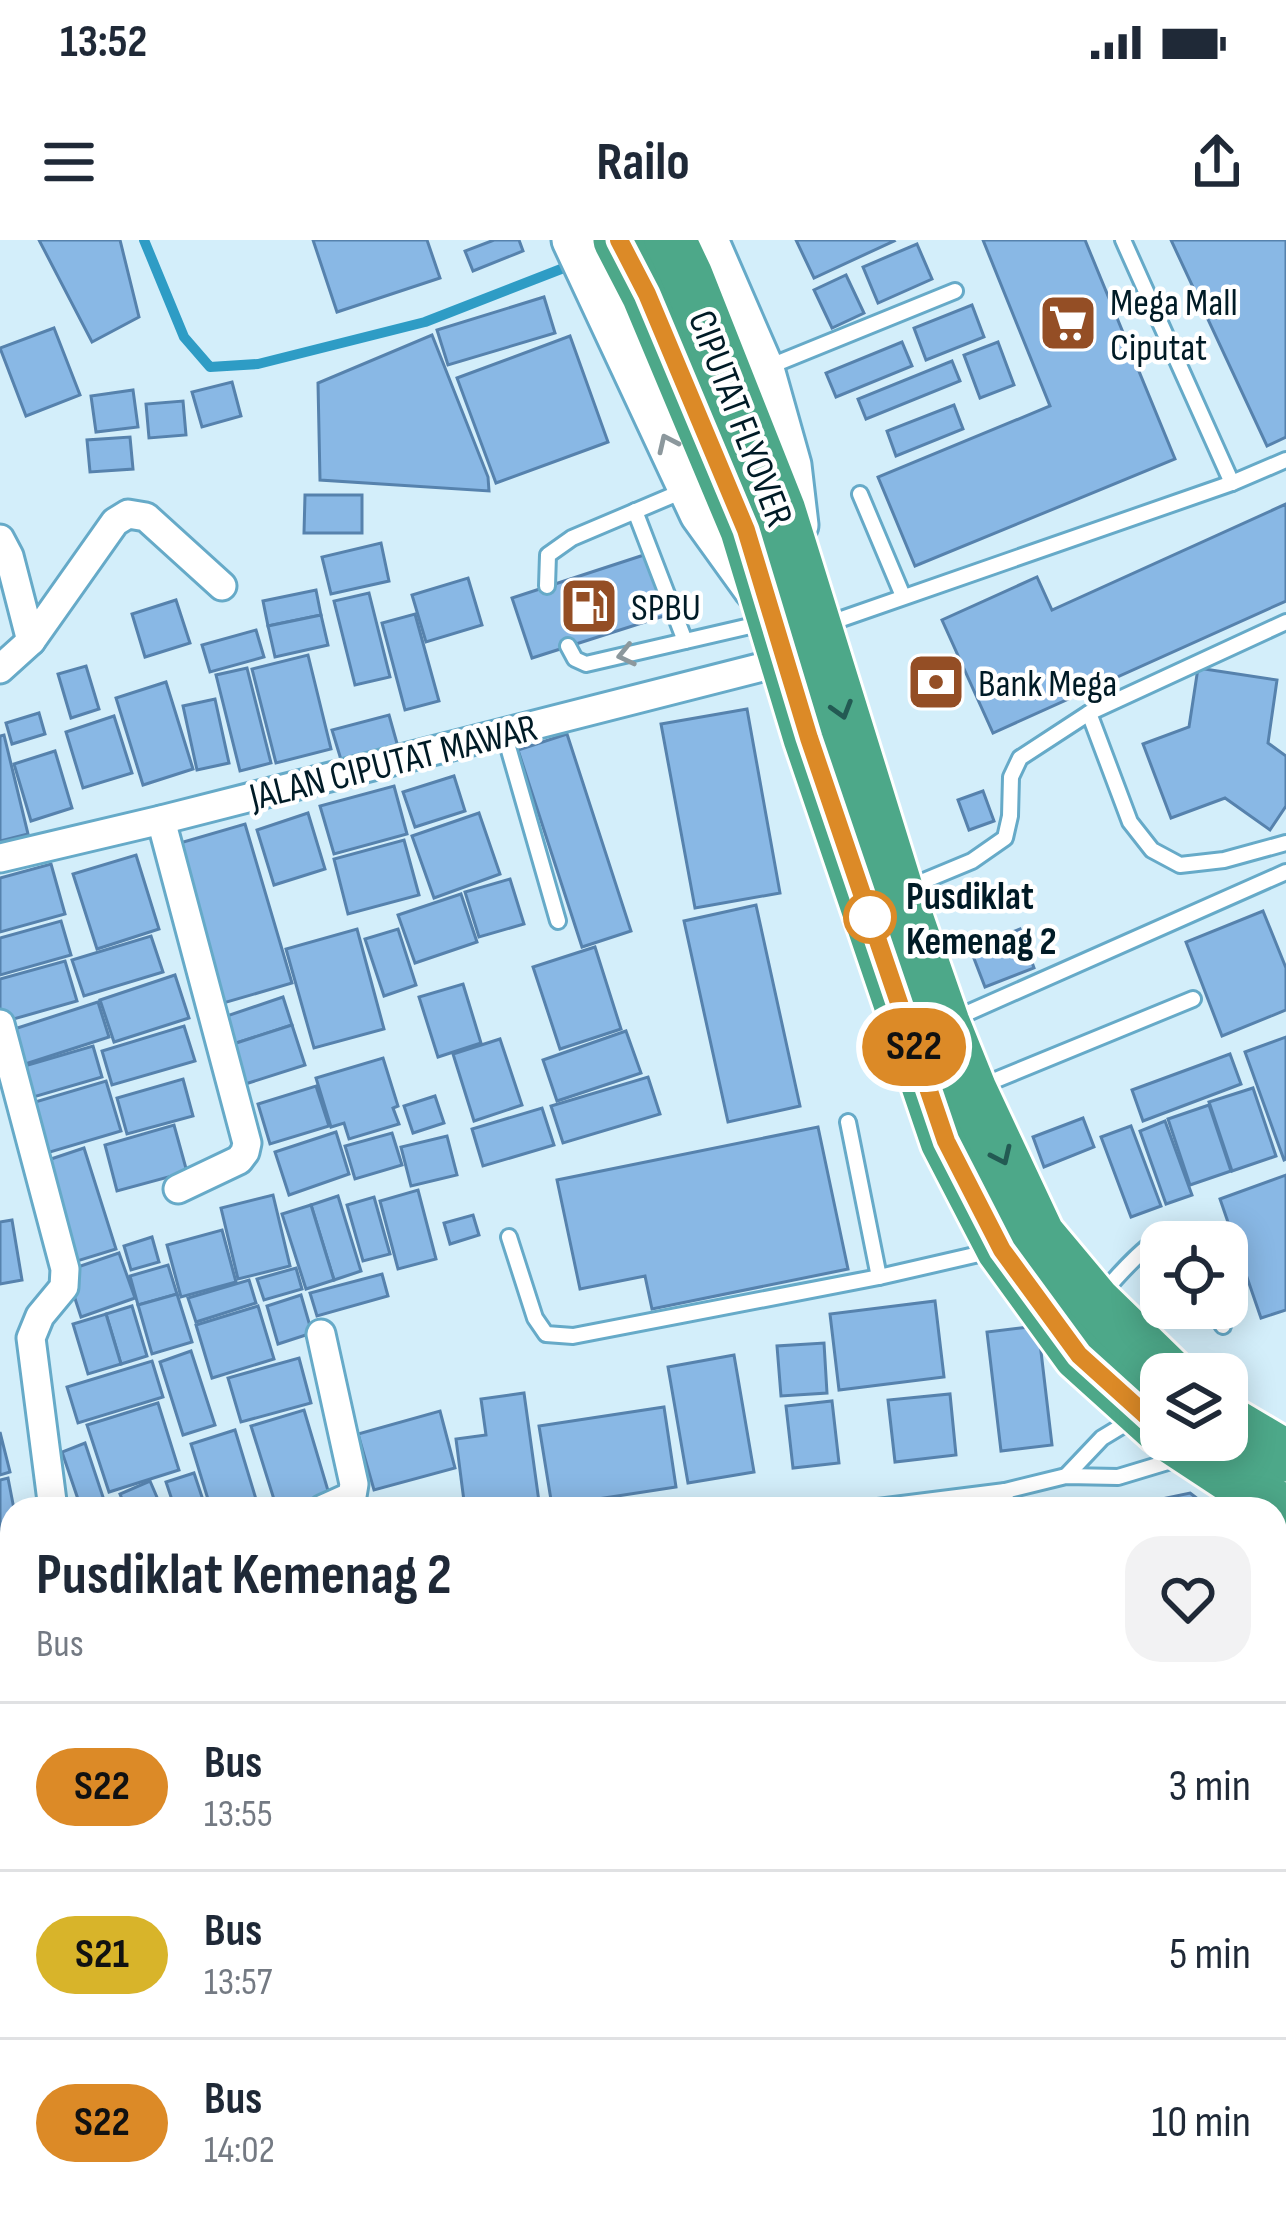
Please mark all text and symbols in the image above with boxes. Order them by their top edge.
text: 13:52 [60,15,147,70]
icon: menu [36,129,102,195]
icon: share [1184,129,1250,195]
text: Railo [596,130,690,195]
place label: Mega Mall Ciputat [1110,280,1238,372]
supermarket icon: Mega Mall Ciputat [1037,292,1099,354]
street label: CIPUTAT FLYOVER [677,304,802,533]
one-way arrow [658,434,681,455]
fuel station icon: SPBU [558,575,620,637]
place label: SPBU [631,585,701,632]
one-way arrow [616,641,637,666]
bank icon: Bank Mega [905,651,967,713]
place label: Bank Mega [978,661,1117,708]
one-way arrow [828,699,853,720]
street label: JALAN CIPUTAT MAWAR [244,705,542,822]
place label: Pusdiklat Kemenag 2 [906,874,1057,966]
marker: Pusdiklat Kemenag 2 [845,892,895,942]
line badge: S22 [845,1008,983,1086]
text: S22 [886,1021,942,1072]
one-way arrow [988,1144,1011,1165]
map controls [1140,1221,1248,1461]
button: locate [1140,1221,1248,1329]
button: layers [1140,1353,1248,1461]
button: heart [1125,1536,1251,1662]
text: Pusdiklat Kemenag 2 [36,1542,452,1610]
text: Bus [36,1621,84,1668]
text: Bus [204,1736,262,1791]
text: 3 min [1168,1759,1251,1814]
text: S22 [74,1761,130,1812]
text: 13:55 [204,1791,273,1838]
text: Bus [204,1904,262,1959]
text: 5 min [1169,1927,1251,1982]
text: S21 [75,1929,129,1980]
text: 13:57 [204,1959,272,2006]
text: Bus [204,2072,262,2127]
text: 10 min [1152,2095,1251,2150]
text: S22 [74,2097,130,2148]
text: 14:02 [204,2127,275,2174]

